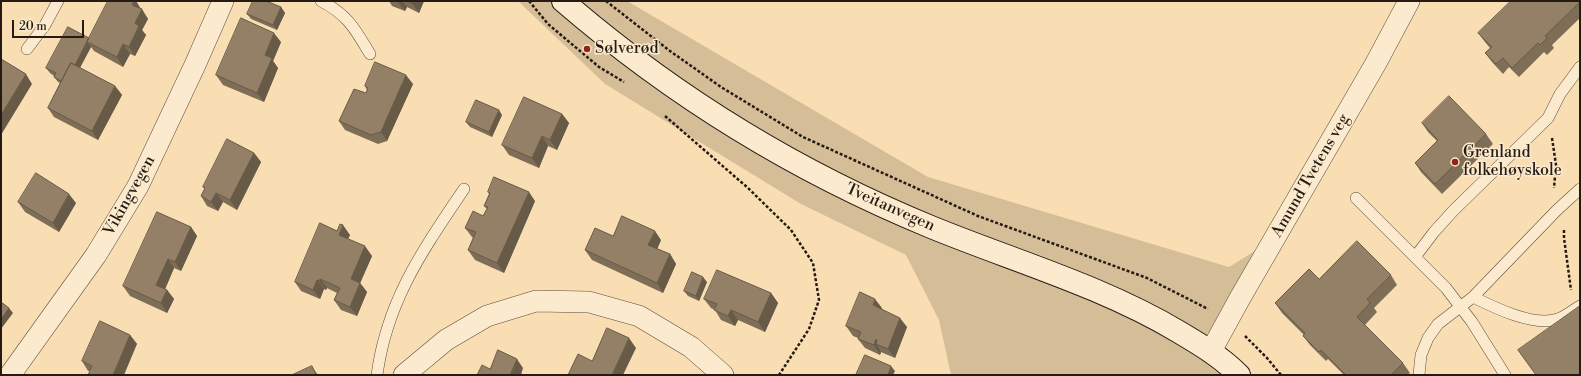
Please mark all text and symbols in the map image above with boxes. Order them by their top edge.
scale bar [14,12,86,38]
text: 20 m [19,19,47,34]
place label: Sølverød [595,39,659,59]
marker: Sølverød [582,44,592,54]
street label: Amund Tvetens veg [1268,111,1354,241]
place label: Grenland folkehøyskole [1463,143,1562,181]
street label: Vikingvegen [100,153,160,239]
marker: Grenland folkehøyskole [1450,157,1460,167]
street label: Tveitanvegen [842,180,938,236]

